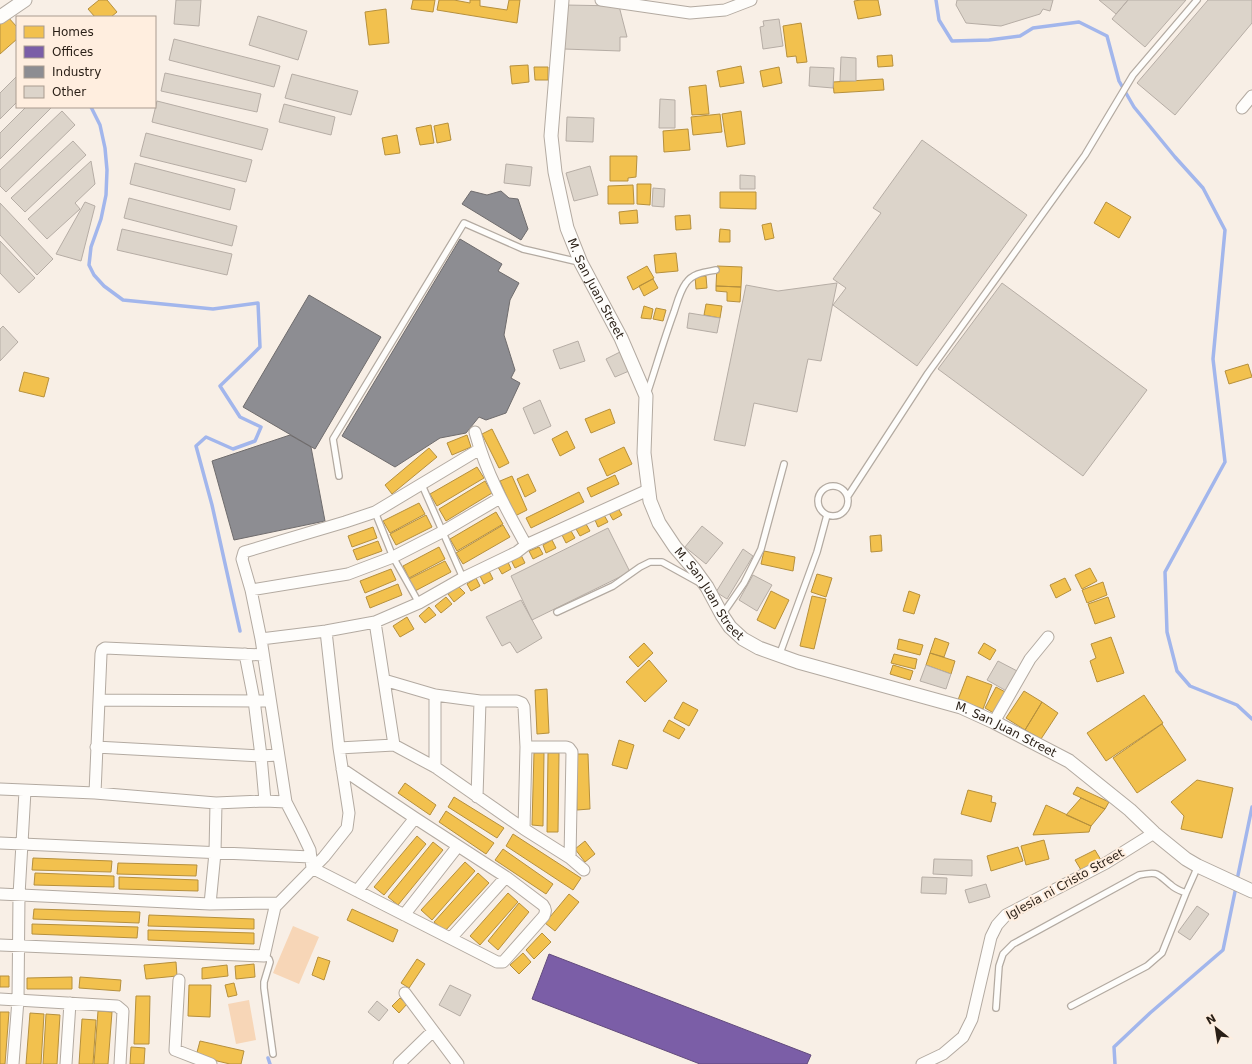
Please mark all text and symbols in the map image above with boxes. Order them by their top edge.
legend [16,16,156,108]
text: Homes [52,25,94,39]
text: Offices [52,45,93,59]
text: Industry [52,65,101,79]
text: Other [52,85,86,99]
street label: M. San Juan Street [565,236,627,341]
street label: M. San Juan Street [671,544,747,643]
street label: M. San Juan Street [954,699,1059,760]
street label: Iglesia ni Cristo Street [1004,846,1127,922]
north arrow [1196,1008,1236,1048]
text: N [1204,1012,1218,1028]

